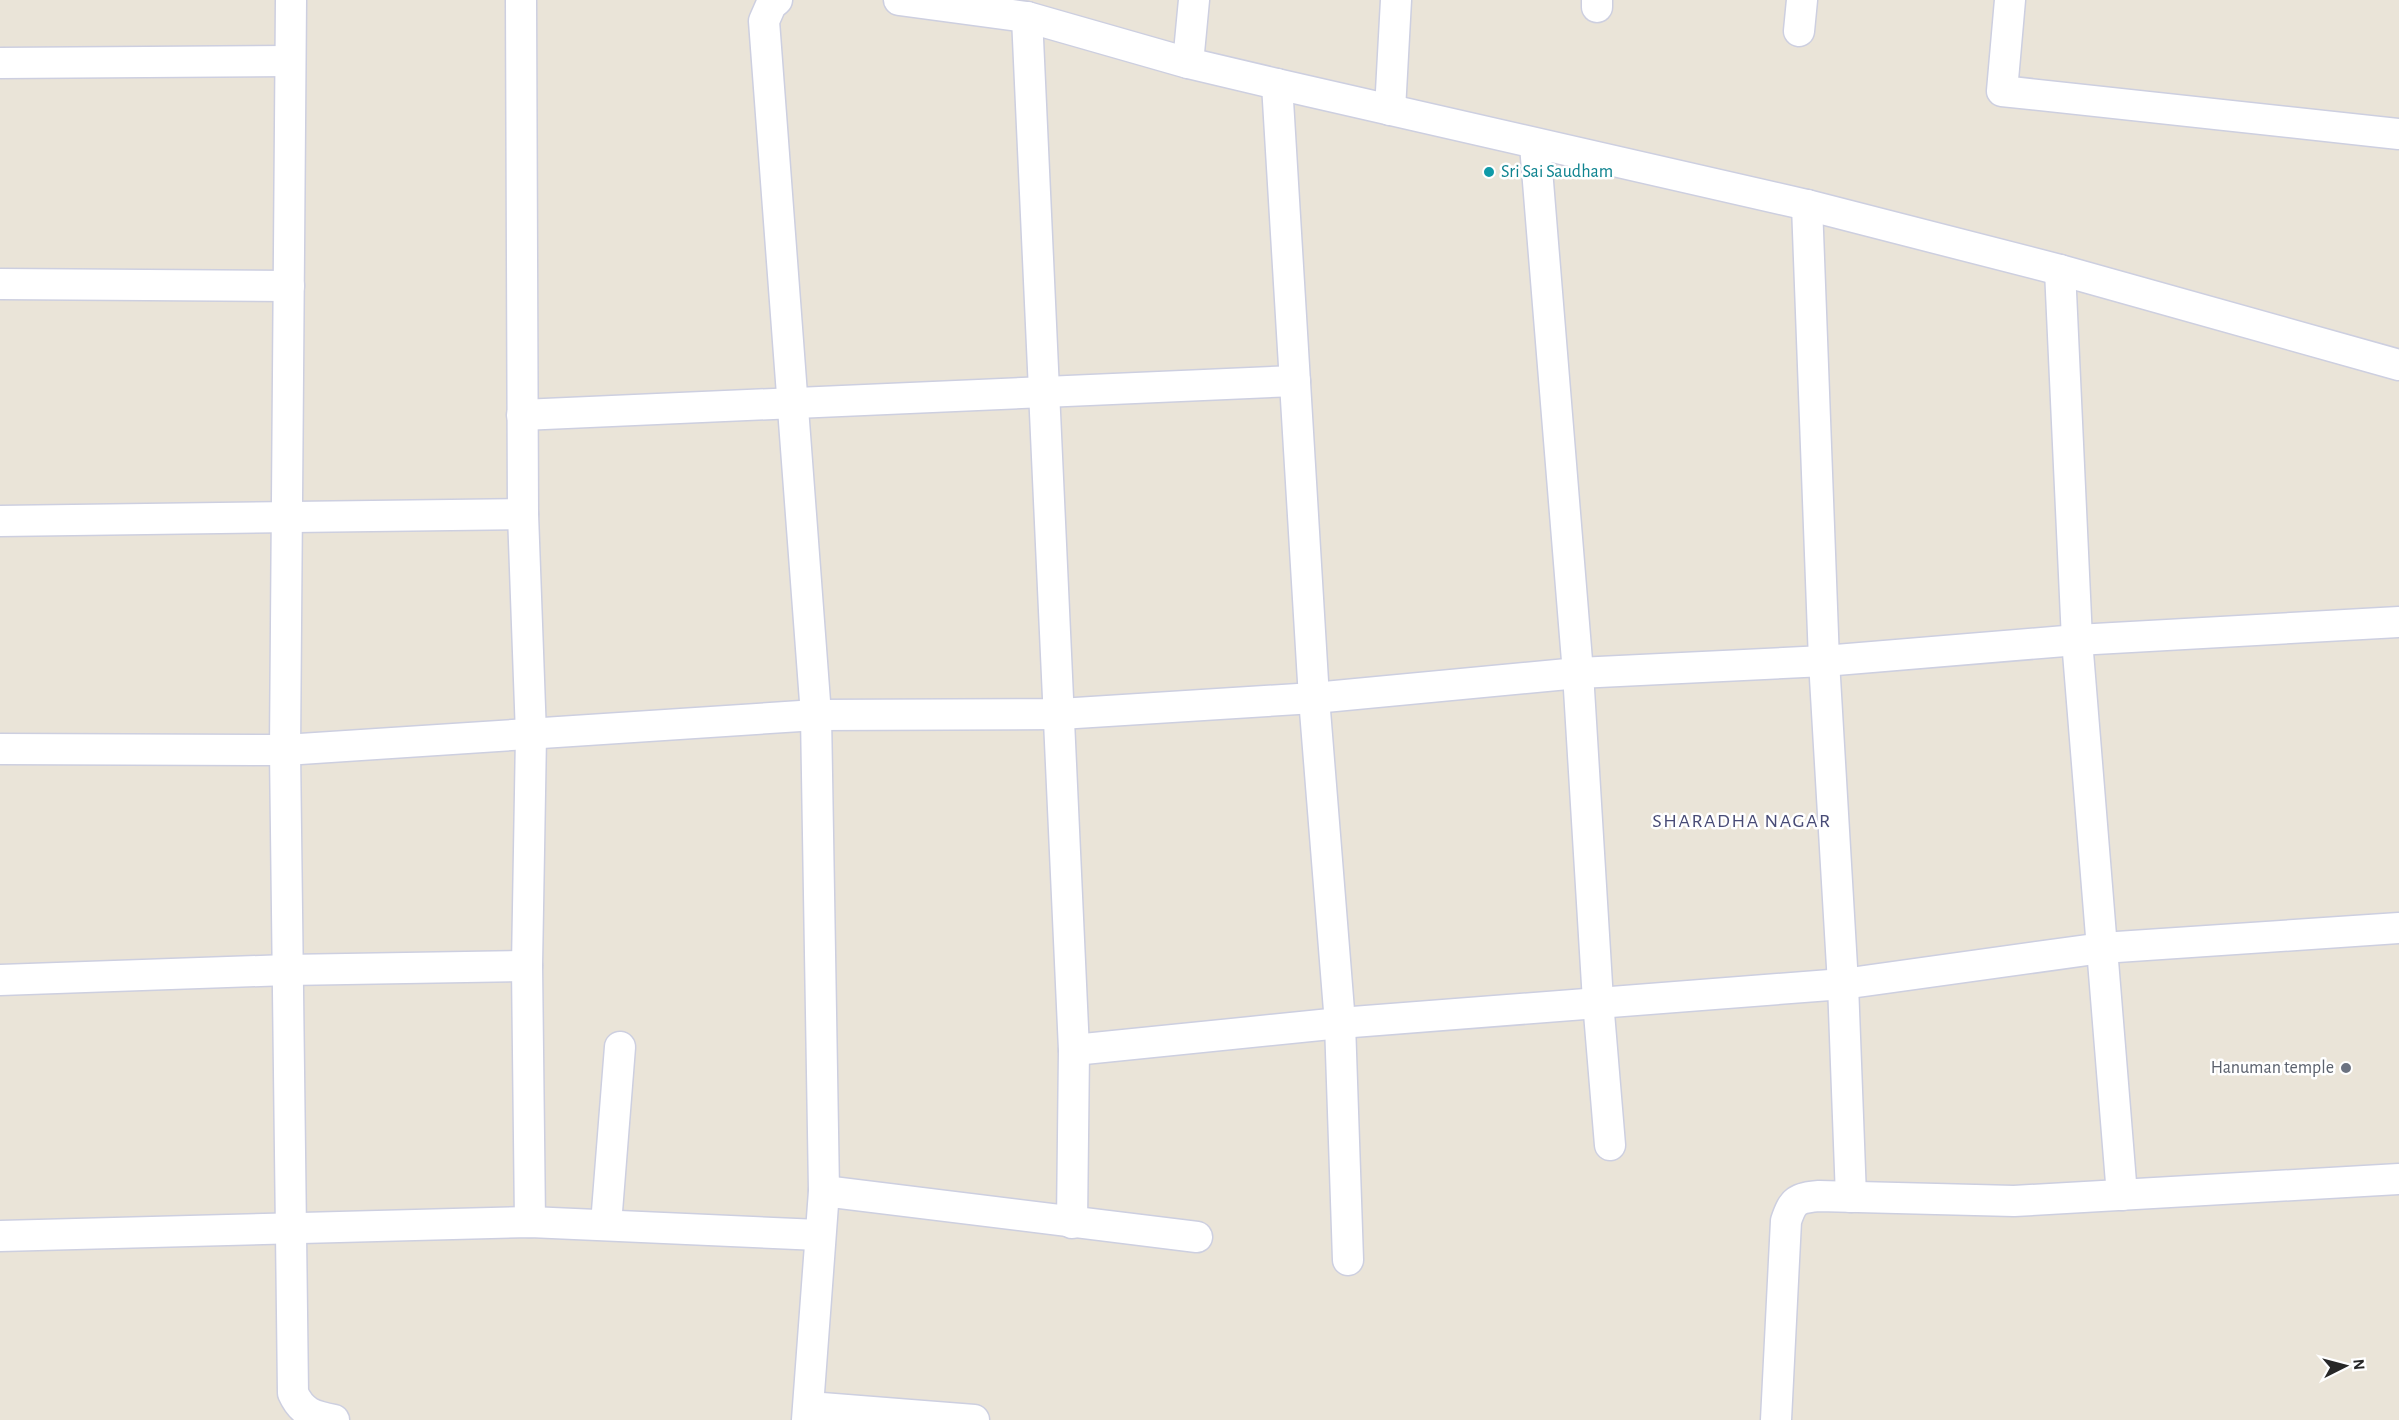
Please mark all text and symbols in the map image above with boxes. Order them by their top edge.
place label: Sri Sai Saudham [1501,163,1613,181]
marker: Sri Sai Saudham [1482,165,1496,179]
district label: SHARADHA NAGAR [1652,811,1832,831]
place label: Hanuman temple [2211,1059,2334,1077]
marker: Hanuman temple [2339,1061,2353,1075]
north arrow [2315,1336,2375,1396]
text: N [2350,1358,2367,1371]

